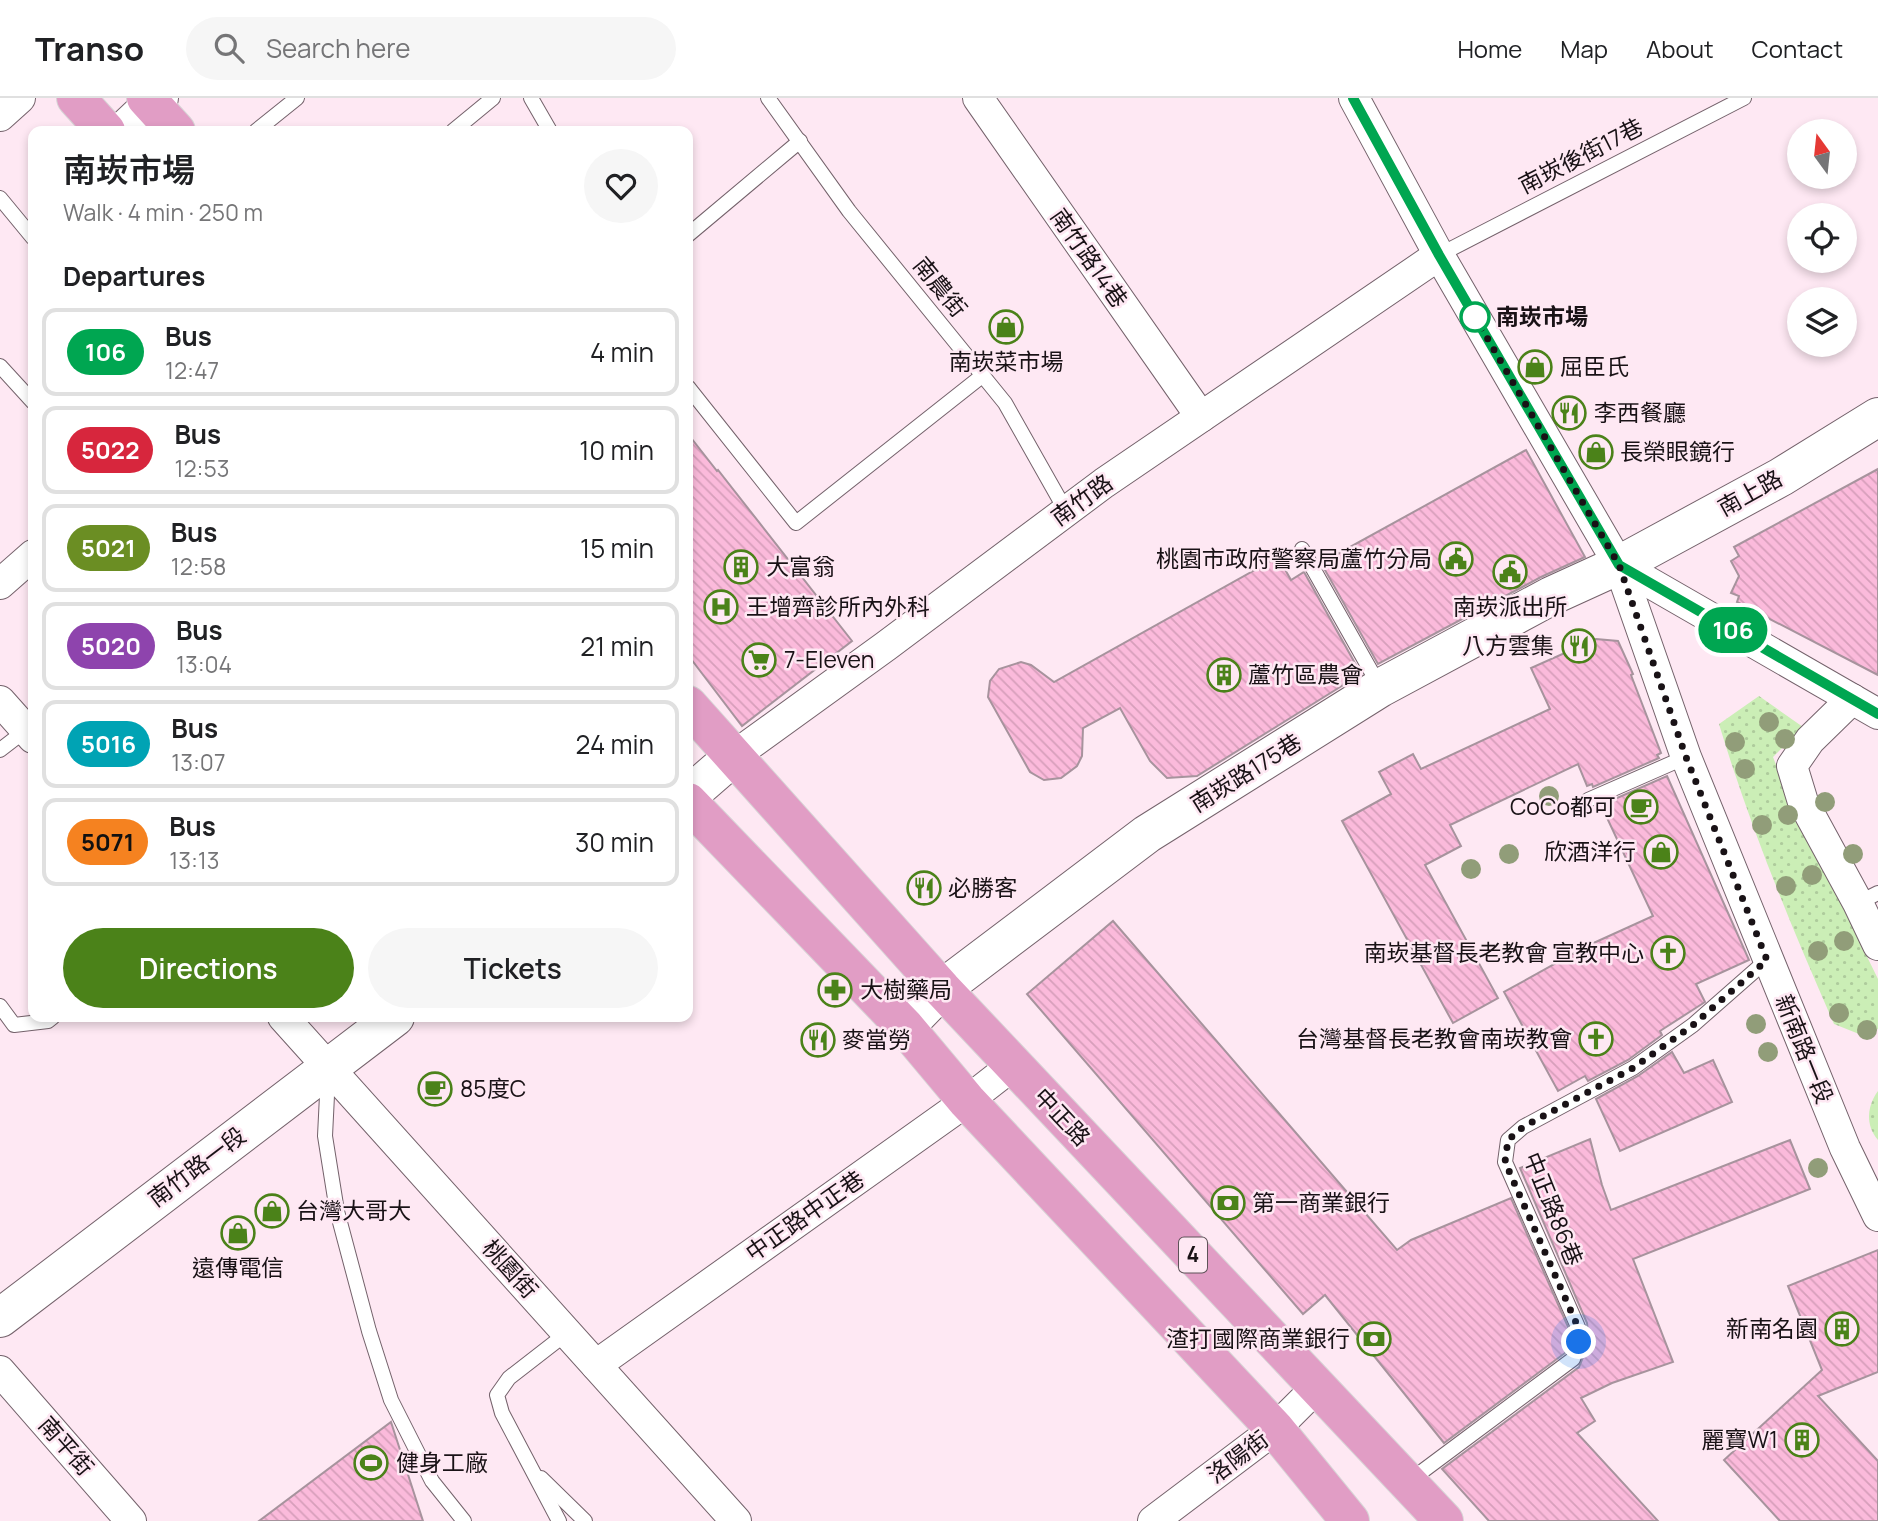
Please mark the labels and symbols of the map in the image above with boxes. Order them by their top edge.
street label: 南崁後街17巷 [1513,110,1648,200]
north arrow [1787,119,1857,189]
street label: 南竹路14巷 [1044,201,1136,314]
street label: 南農街 [907,249,975,323]
place label: 南崁市場 [1496,300,1588,332]
marker: 南崁市場 [1460,302,1490,332]
shop icon: 南崁菜市場 [987,308,1025,346]
place label: 南崁菜市場 [949,345,1064,377]
shop icon: 屈臣氏 [1516,348,1554,386]
place label: 屈臣氏 [1560,350,1629,382]
restaurant icon: 李西餐廳 [1550,394,1588,432]
place label: 李西餐廳 [1594,396,1686,428]
shop icon: 長榮眼鏡行 [1577,433,1615,471]
place label: 長榮眼鏡行 [1620,435,1735,467]
street label: 南上路 [1712,461,1787,523]
street label: 南竹路 [1044,466,1119,532]
public building icon: 桃園市政府警察局蘆竹分局 [1437,540,1475,578]
place label: 桃園市政府警察局蘆竹分局 [1156,542,1432,574]
building icon: 大富翁 [722,548,760,586]
place label: 大富翁 [766,550,835,582]
public building icon: 南崁派出所 [1491,553,1529,591]
hospital icon: 王增齊診所內外科 [702,588,740,626]
place label: 王增齊診所內外科 [746,590,930,622]
place label: 南崁派出所 [1453,590,1568,622]
line badge: 106 [1693,607,1773,653]
restaurant icon: 八方雲集 [1560,627,1598,665]
place label: 八方雲集 [1462,629,1554,661]
supermarket icon: 7-Eleven [740,641,778,679]
place label: 7-Eleven [784,643,874,675]
building icon: 蘆竹區農會 [1205,656,1243,694]
place label: 蘆竹區農會 [1248,658,1363,690]
street label: 南崁路175巷 [1184,725,1307,819]
cafe icon: CoCo都可 [1622,788,1660,826]
place label: CoCo都可 [1510,790,1616,822]
shop icon: 欣酒洋行 [1642,833,1680,871]
place label: 欣酒洋行 [1544,835,1636,867]
restaurant icon: 必勝客 [905,869,943,907]
place label: 必勝客 [948,871,1017,903]
church icon: 南崁基督長老教會 宣教中心 [1649,934,1687,972]
place label: 南崁基督長老教會 宣教中心 [1363,936,1644,968]
pharmacy icon: 大樹藥局 [816,971,854,1009]
place label: 大樹藥局 [860,973,952,1005]
street label: 新南路一段 [1769,989,1841,1108]
church icon: 台灣基督長老教會南崁教會 [1577,1020,1615,1058]
restaurant icon: 麥當勞 [799,1021,837,1059]
place label: 台灣基督長老教會南崁教會 [1296,1022,1572,1054]
place label: 麥當勞 [842,1023,911,1055]
cafe icon: 85度C [416,1070,454,1108]
place label: 85度C [460,1072,526,1104]
street label: 中正路 [1028,1080,1098,1152]
street label: 南竹路一段 [141,1119,252,1214]
street label: 中正路86巷 [1517,1147,1591,1270]
street label: 中正路中正巷 [739,1162,870,1268]
bank icon: 第一商業銀行 [1209,1184,1247,1222]
place label: 第一商業銀行 [1252,1186,1390,1218]
shop icon: 台灣大哥大 [253,1192,291,1230]
place label: 台灣大哥大 [296,1194,411,1226]
shop icon: 遠傳電信 [219,1214,257,1252]
street label: 桃園街 [476,1232,546,1305]
road number: 4 [1179,1238,1207,1272]
place label: 遠傳電信 [192,1251,284,1283]
building icon: 新南名園 [1823,1310,1861,1348]
place label: 新南名園 [1726,1312,1818,1344]
bank icon: 渣打國際商業銀行 [1355,1320,1393,1358]
place label: 渣打國際商業銀行 [1166,1322,1350,1354]
your location [1561,1324,1596,1359]
street label: 南平街 [32,1409,101,1482]
building icon: 麗寶W1 [1783,1421,1821,1459]
street label: 洛陽街 [1200,1423,1275,1490]
place label: 麗寶W1 [1702,1423,1778,1455]
sports icon: 健身工廠 [352,1444,390,1482]
place label: 健身工廠 [396,1446,488,1478]

